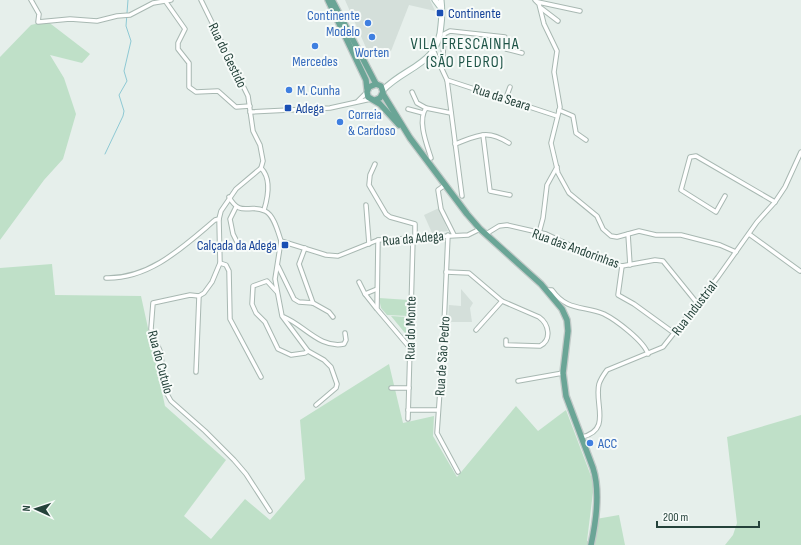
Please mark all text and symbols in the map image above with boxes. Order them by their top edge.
place label: Continente [448,5,501,22]
place label: Continente Modelo [307,7,360,40]
marker: Continente [435,8,445,18]
marker: Continente Modelo [363,18,373,28]
street label: Rua do Gestido [205,20,251,91]
marker: Worten [367,32,377,42]
district label: VILA FRESCAINHA (SÃO PEDRO) [410,35,520,72]
marker: Mercedes [310,41,320,51]
place label: Worten [355,44,389,61]
place label: Mercedes [292,53,338,70]
street label: Rua da Seara [471,80,533,115]
place label: M. Cunha [297,82,340,99]
marker: M. Cunha [284,85,294,95]
place label: Adega [295,100,324,117]
marker: Adega [283,103,293,113]
place label: Correia & Cardoso [348,106,396,139]
marker: Correia & Cardoso [335,117,345,127]
street label: Rua das Andorinhas [530,225,622,272]
street label: Rua da Adega [382,227,444,250]
place label: Calçada da Adega [197,237,277,254]
marker: Calçada da Adega [280,240,290,250]
street label: Rua Industrial [668,278,721,339]
street label: Rua do Monte [401,296,420,360]
street label: Rua de São Pedro [431,315,454,397]
street label: Rua do Cutulo [144,329,177,396]
place label: ACC [597,435,618,452]
marker: ACC [585,438,595,448]
north arrow [16,489,56,529]
scale bar [657,503,759,529]
text: N [20,505,33,512]
text: 200 m [663,510,689,525]

